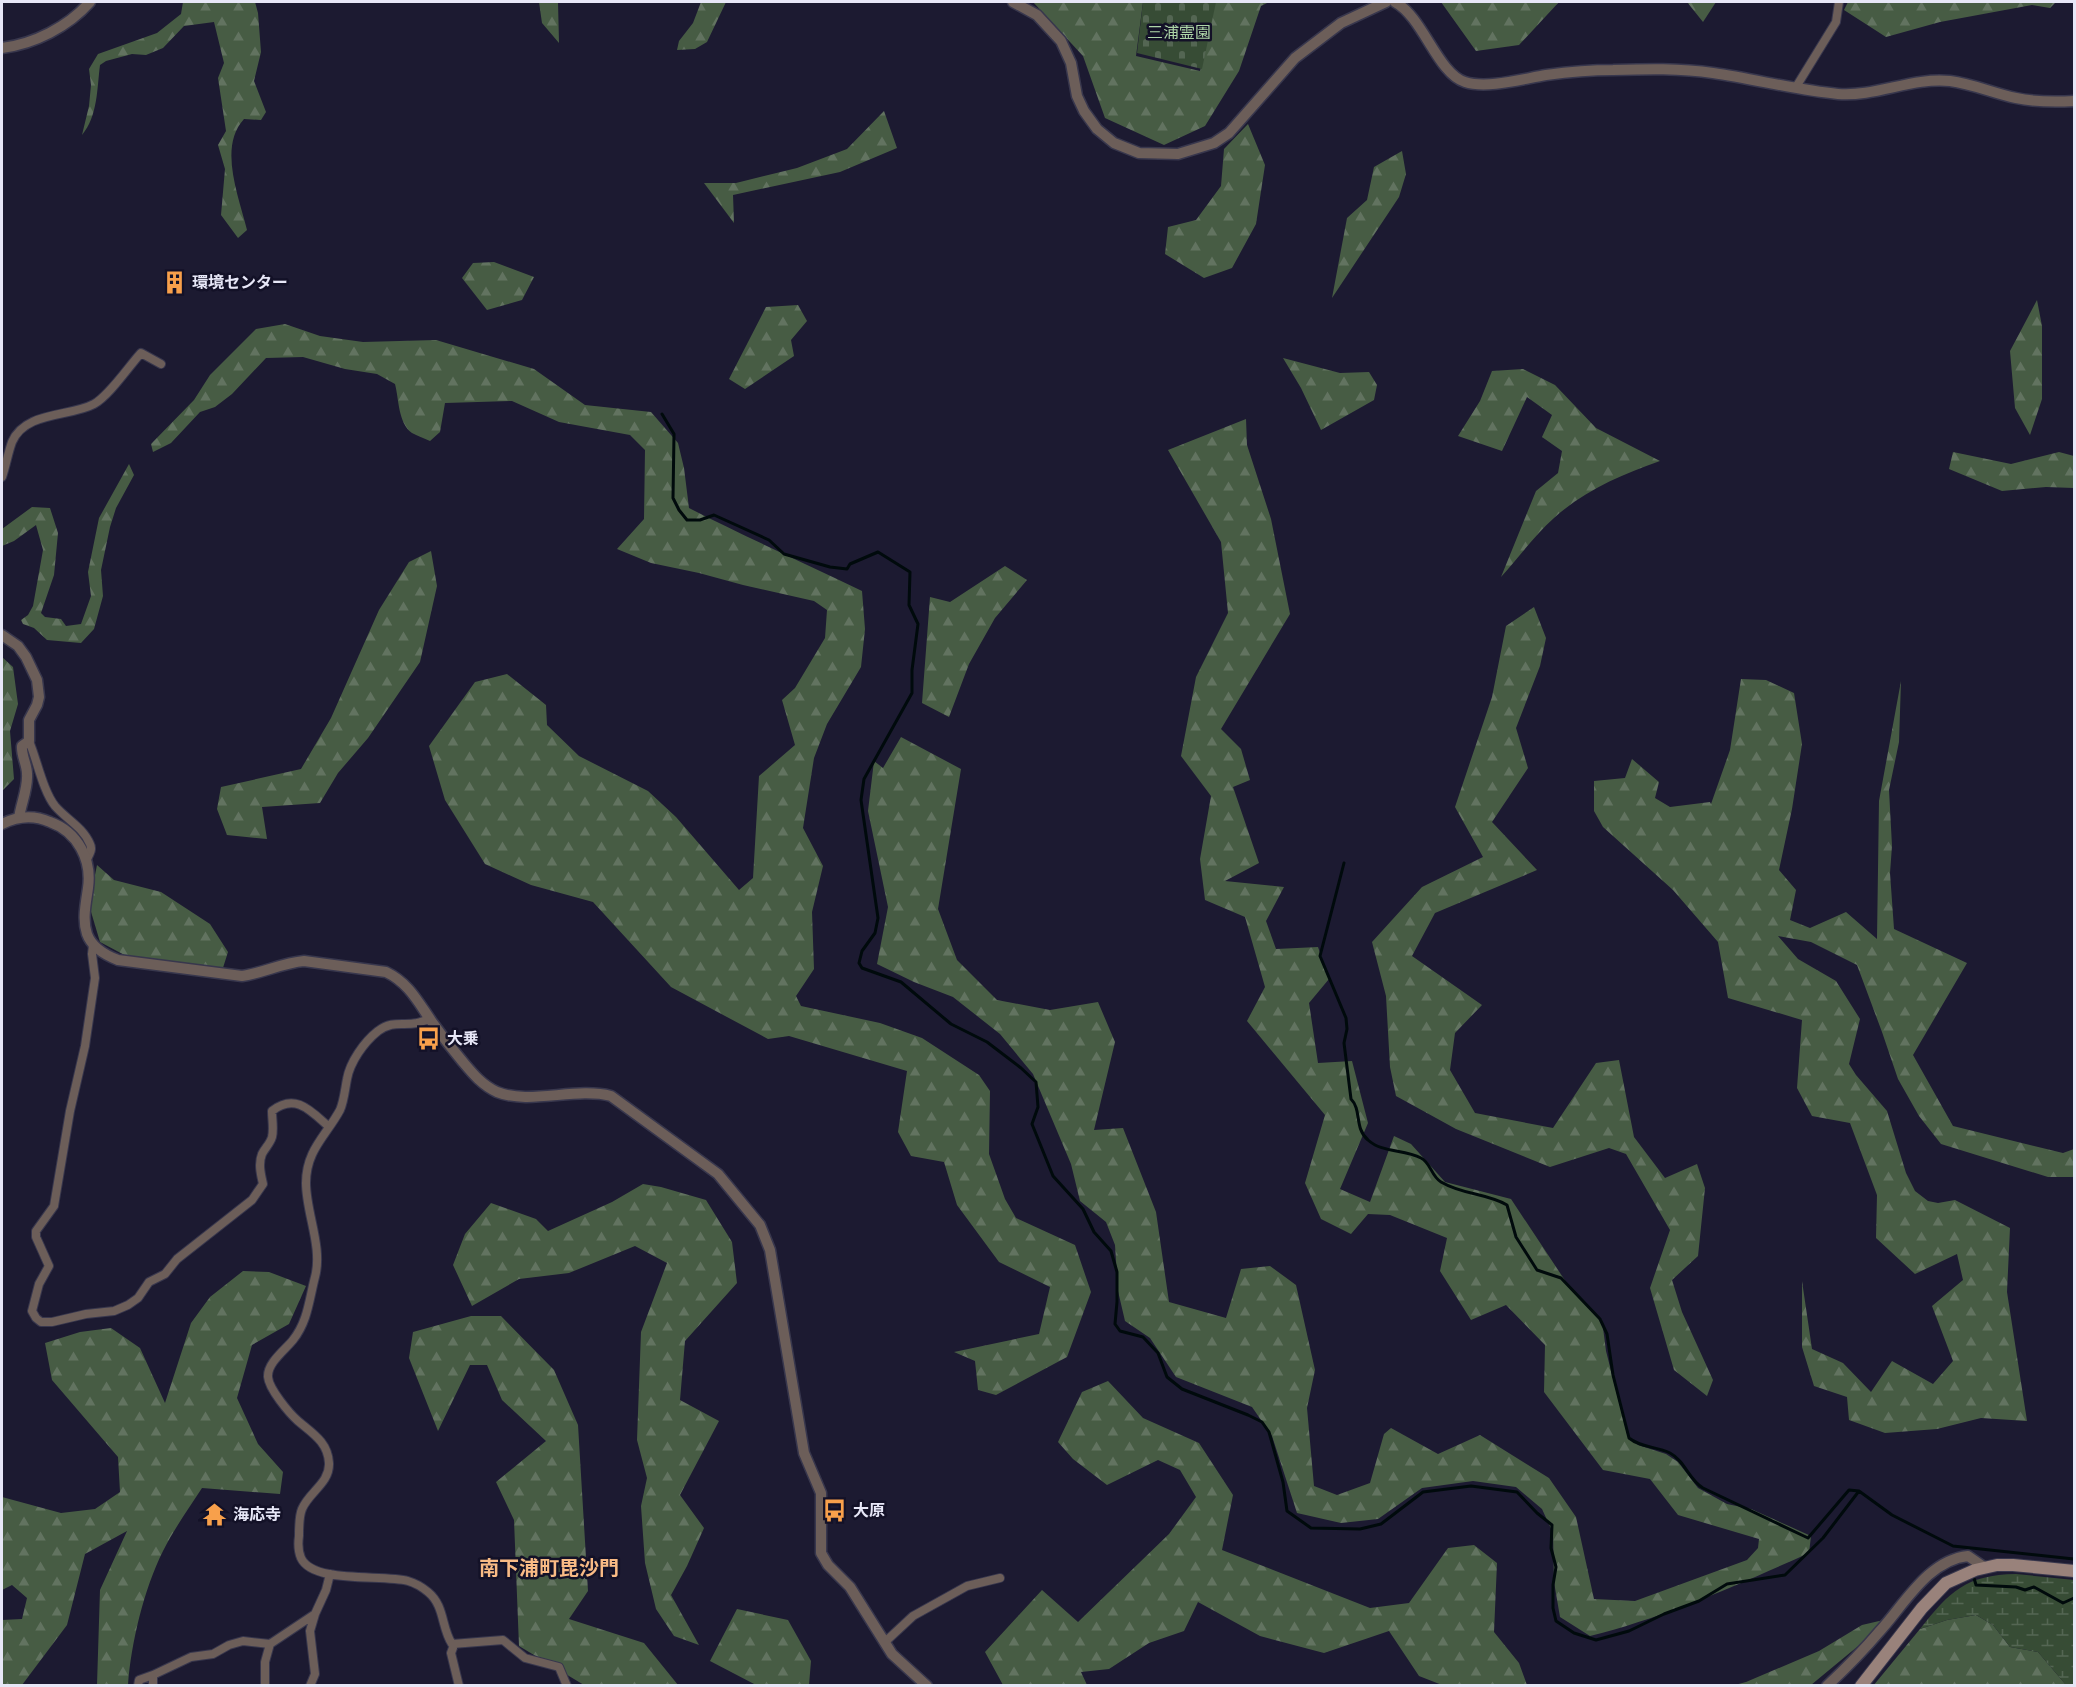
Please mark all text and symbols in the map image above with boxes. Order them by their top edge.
park label: 三浦霊園 [1147,22,1211,42]
building icon: 環境センター [161,269,187,295]
place label: 環境センター [192,272,288,292]
bus stop icon: 大乗 [416,1025,442,1051]
place label: 大乗 [447,1028,479,1048]
bus stop icon: 大原 [822,1497,848,1523]
place label: 大原 [853,1500,885,1520]
temple icon: 海応寺 [202,1501,228,1527]
place label: 海応寺 [233,1504,281,1524]
district label: 南下浦町毘沙門 [479,1555,619,1579]

